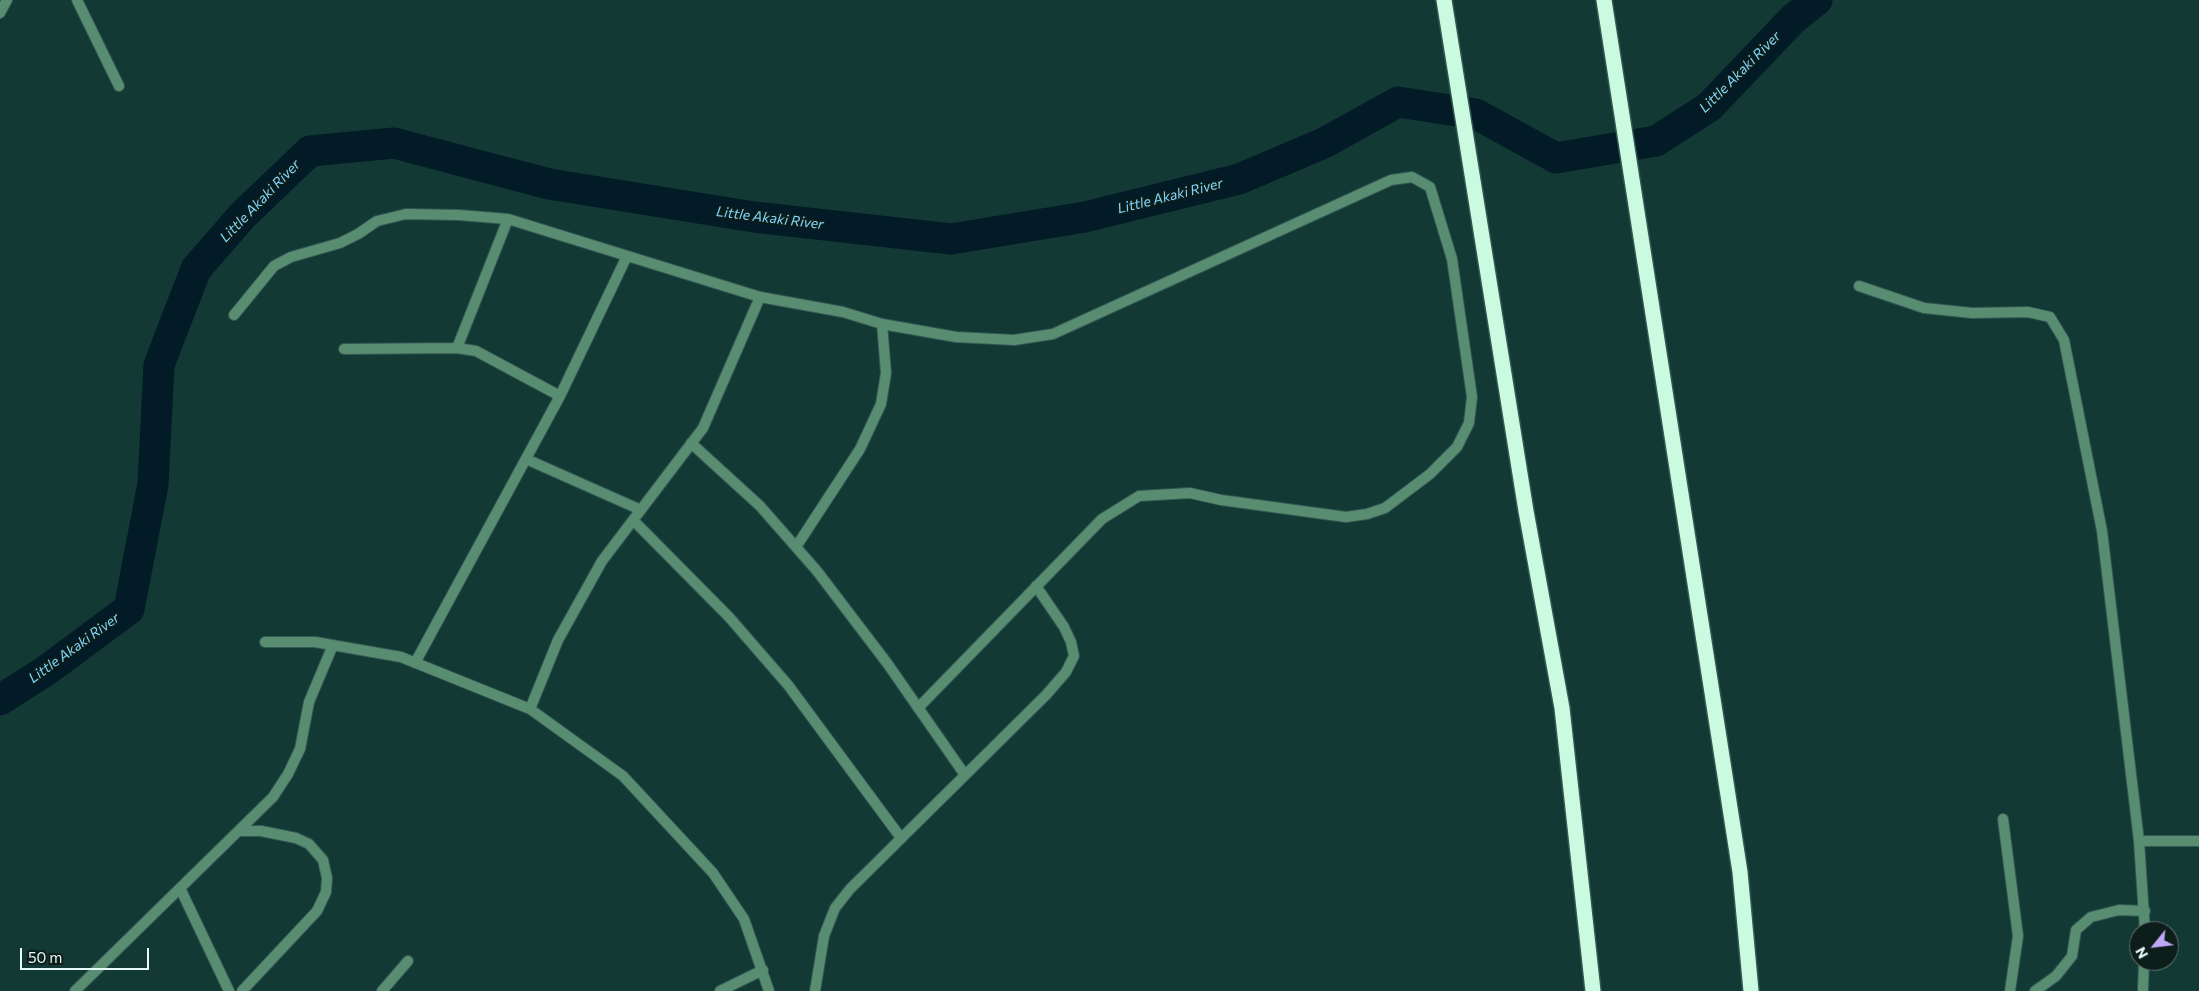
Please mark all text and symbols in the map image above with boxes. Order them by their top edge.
water label: Little Akaki River [1696,28,1784,116]
water label: Little Akaki River [216,156,304,246]
water label: Little Akaki River [1116,175,1224,217]
water label: Little Akaki River [715,203,825,233]
water label: Little Akaki River [25,609,123,687]
north arrow [2129,921,2179,971]
scale bar [22,938,151,970]
text: N [2131,944,2151,962]
text: 50 m [28,948,62,966]

